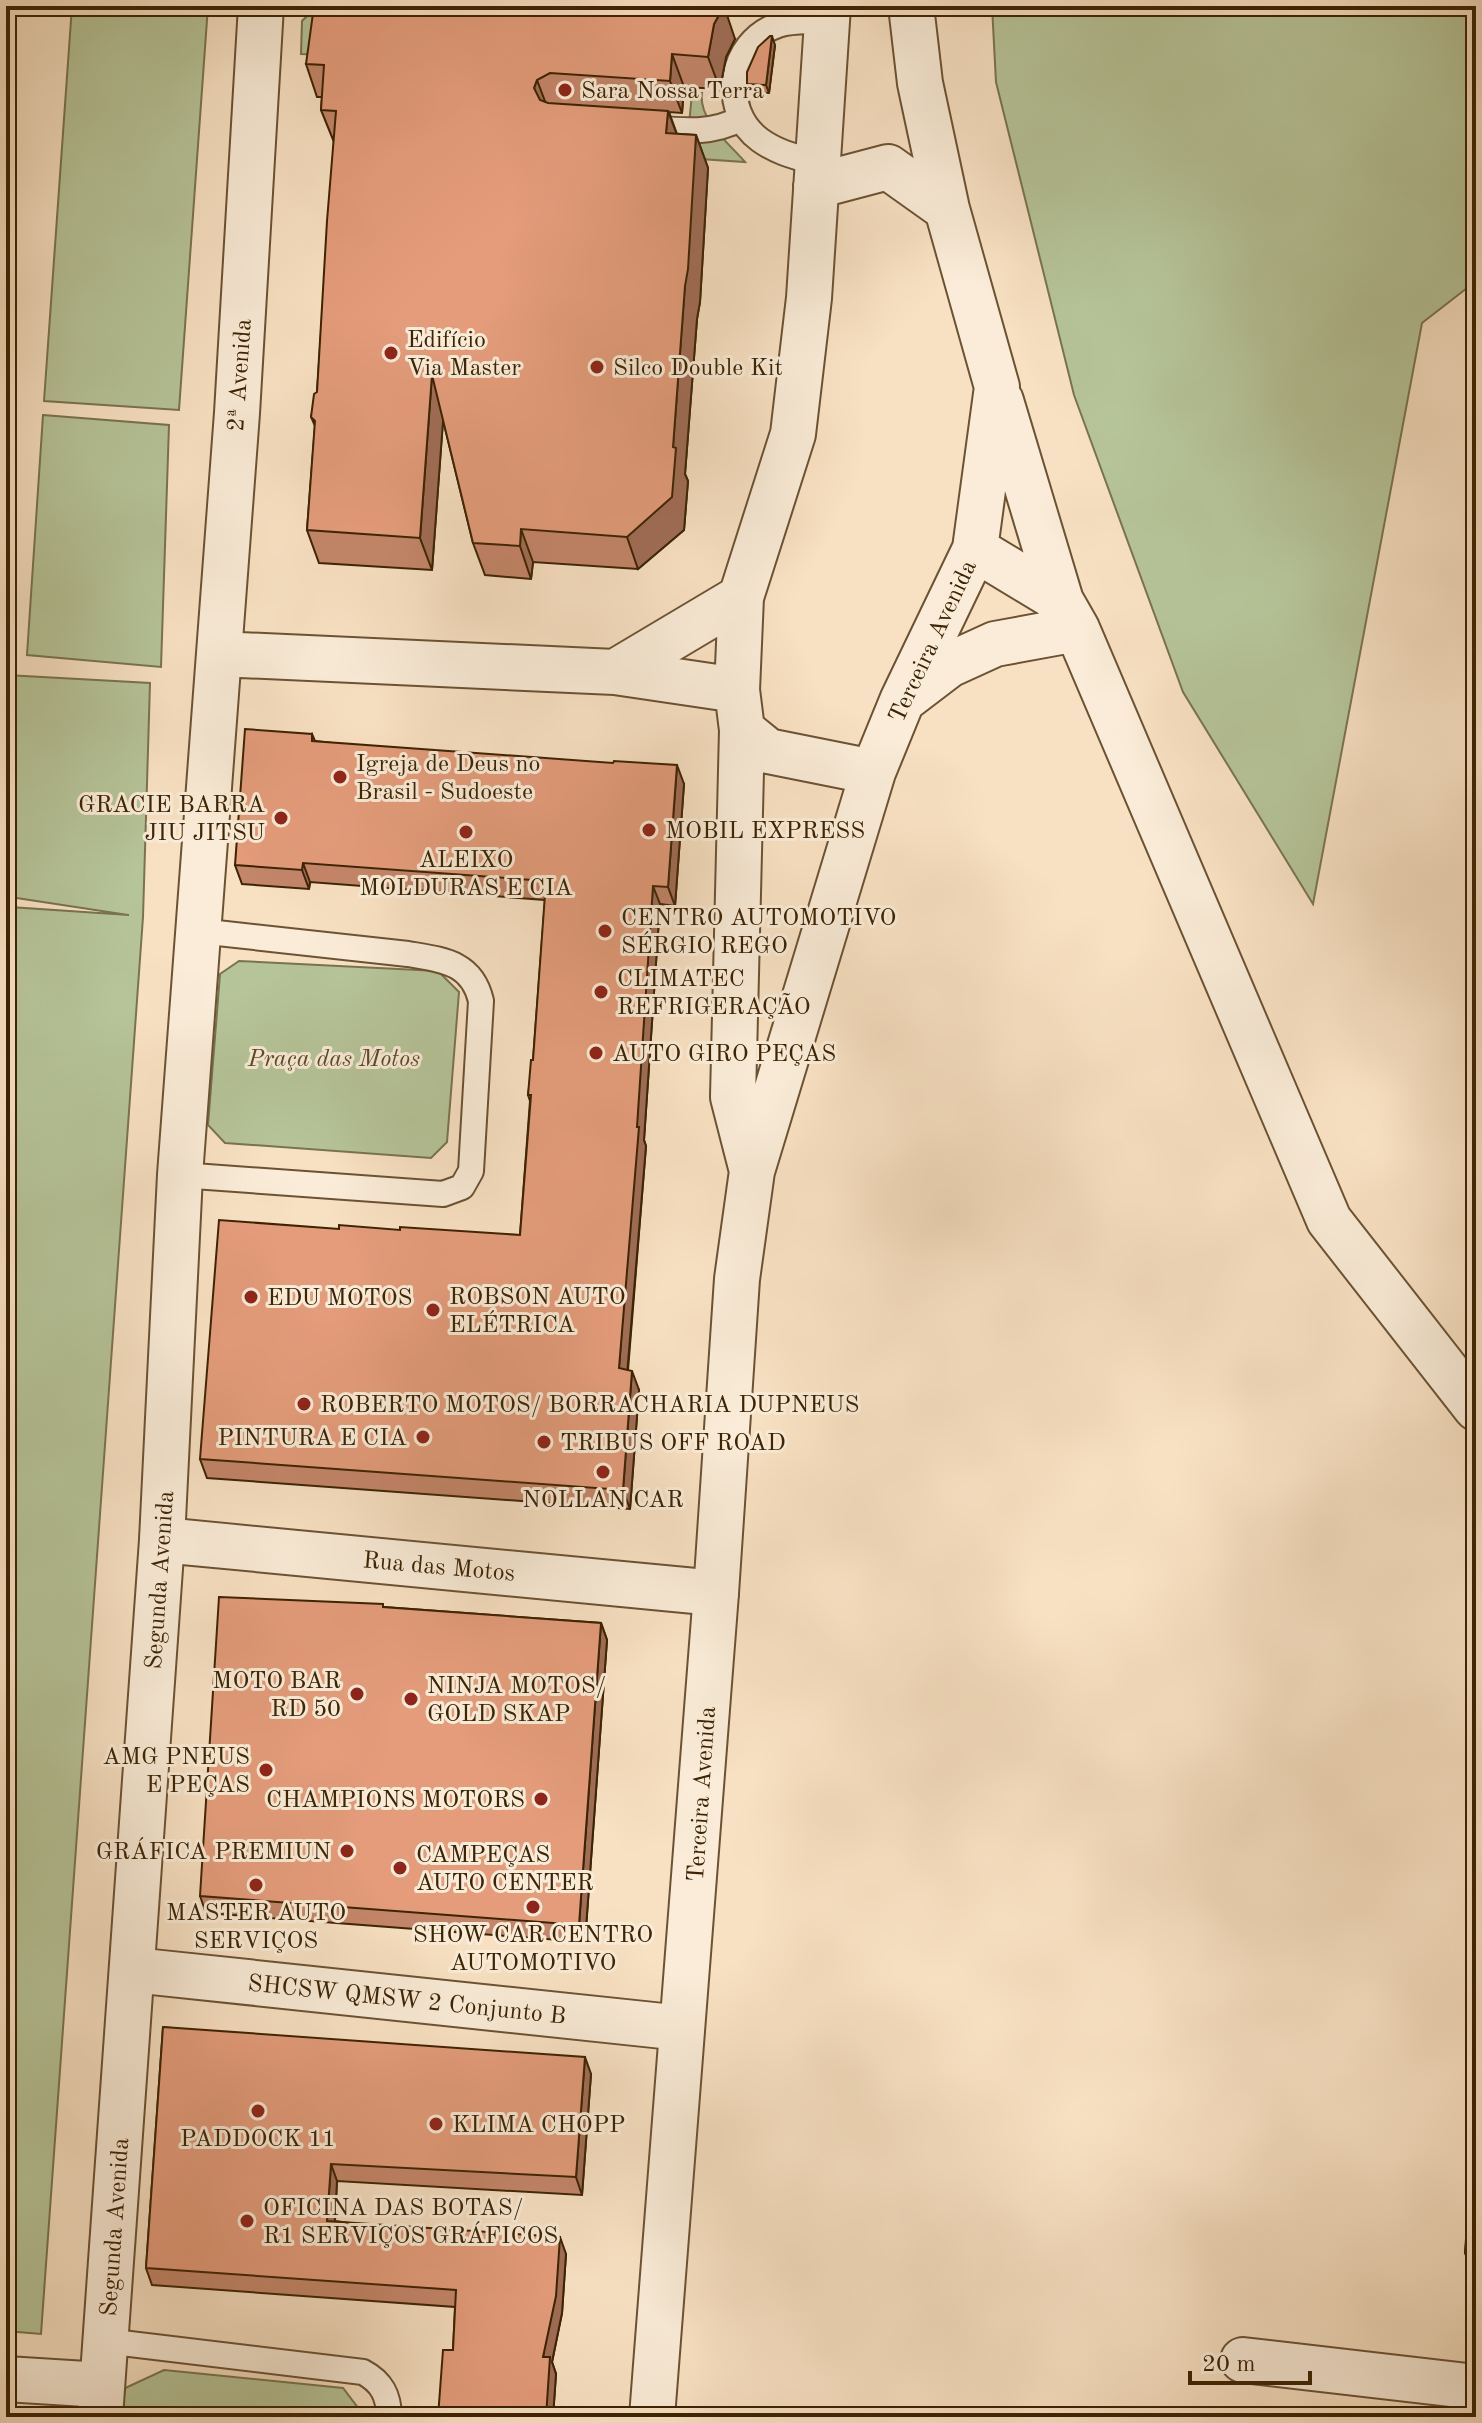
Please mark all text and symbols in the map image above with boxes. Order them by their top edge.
place label: Sara Nossa Terra [581,80,764,104]
marker: Sara Nossa Terra [556,81,574,99]
street label: 2ª Avenida [225,318,257,432]
place label: Edifício Via Master [407,329,521,381]
marker: Edifício Via Master [382,344,400,362]
place label: Silco Double Kit [613,357,783,381]
marker: Silco Double Kit [588,358,606,376]
street label: Terceira Avenida [886,557,982,727]
place label: Igreja de Deus no Brasil - Sudoeste [356,753,540,805]
marker: Igreja de Deus no Brasil - Sudoeste [331,768,349,786]
place label: GRACIE BARRA JIU JITSU [78,794,265,846]
marker: GRACIE BARRA JIU JITSU [272,809,290,827]
place label: MOBIL EXPRESS [665,820,865,844]
marker: MOBIL EXPRESS [640,821,658,839]
marker: ALEIXO MOLDURAS E CIA [457,823,475,841]
place label: ALEIXO MOLDURAS E CIA [359,849,573,901]
place label: CENTRO AUTOMOTIVO SÉRGIO REGO [621,907,896,959]
marker: CENTRO AUTOMOTIVO SÉRGIO REGO [596,922,614,940]
place label: CLIMATEC REFRIGERAÇÃO [617,968,811,1020]
marker: CLIMATEC REFRIGERAÇÃO [592,983,610,1001]
place label: AUTO GIRO PEÇAS [612,1043,836,1067]
marker: AUTO GIRO PEÇAS [587,1044,605,1062]
park label: Praça das Motos [247,1048,420,1072]
place label: ROBSON AUTO ELÉTRICA [449,1286,626,1338]
place label: EDU MOTOS [267,1287,412,1311]
marker: EDU MOTOS [242,1288,260,1306]
marker: ROBSON AUTO ELÉTRICA [424,1301,442,1319]
place label: ROBERTO MOTOS/ BORRACHARIA DUPNEUS [320,1394,859,1418]
marker: ROBERTO MOTOS/ BORRACHARIA DUPNEUS [295,1395,313,1413]
place label: PINTURA E CIA [217,1427,407,1451]
marker: PINTURA E CIA [414,1428,432,1446]
place label: TRIBUS OFF ROAD [560,1432,786,1456]
marker: TRIBUS OFF ROAD [535,1433,553,1451]
marker: NOLLAN CAR [594,1463,612,1481]
place label: NOLLAN CAR [522,1489,684,1513]
street label: Segunda Avenida [143,1490,179,1670]
street label: Rua das Motos [362,1549,516,1587]
place label: MOTO BAR RD 50 [212,1670,341,1722]
place label: NINJA MOTOS/ GOLD SKAP [427,1675,606,1727]
marker: MOTO BAR RD 50 [348,1685,366,1703]
marker: NINJA MOTOS/ GOLD SKAP [402,1690,420,1708]
street label: Terceira Avenida [685,1705,721,1883]
place label: AMG PNEUS E PEÇAS [103,1746,250,1798]
marker: AMG PNEUS E PEÇAS [257,1761,275,1779]
place label: CHAMPIONS MOTORS [266,1789,525,1813]
marker: CHAMPIONS MOTORS [532,1790,550,1808]
place label: GRÁFICA PREMIUN [96,1837,331,1865]
marker: GRÁFICA PREMIUN [338,1842,356,1860]
place label: CAMPEÇAS AUTO CENTER [416,1844,594,1896]
marker: CAMPEÇAS AUTO CENTER [391,1859,409,1877]
marker: MASTER AUTO SERVIÇOS [247,1876,265,1894]
marker: SHOW CAR CENTRO AUTOMOTIVO [524,1898,542,1916]
place label: MASTER AUTO SERVIÇOS [166,1902,346,1954]
place label: SHOW CAR CENTRO AUTOMOTIVO [413,1924,653,1976]
street label: SHCSW QMSW 2 Conjunto B [246,1972,567,2030]
marker: PADDOCK 11 [249,2102,267,2120]
place label: KLIMA CHOPP [452,2114,625,2138]
marker: KLIMA CHOPP [427,2115,445,2133]
place label: PADDOCK 11 [180,2128,336,2152]
street label: Segunda Avenida [98,2137,134,2317]
place label: OFICINA DAS BOTAS/ R1 SERVIÇOS GRÁFICOS [263,2197,558,2249]
marker: OFICINA DAS BOTAS/ R1 SERVIÇOS GRÁFICOS [238,2212,256,2230]
scale bar [1190,2335,1310,2385]
text: 20 m [1202,2353,1256,2377]

